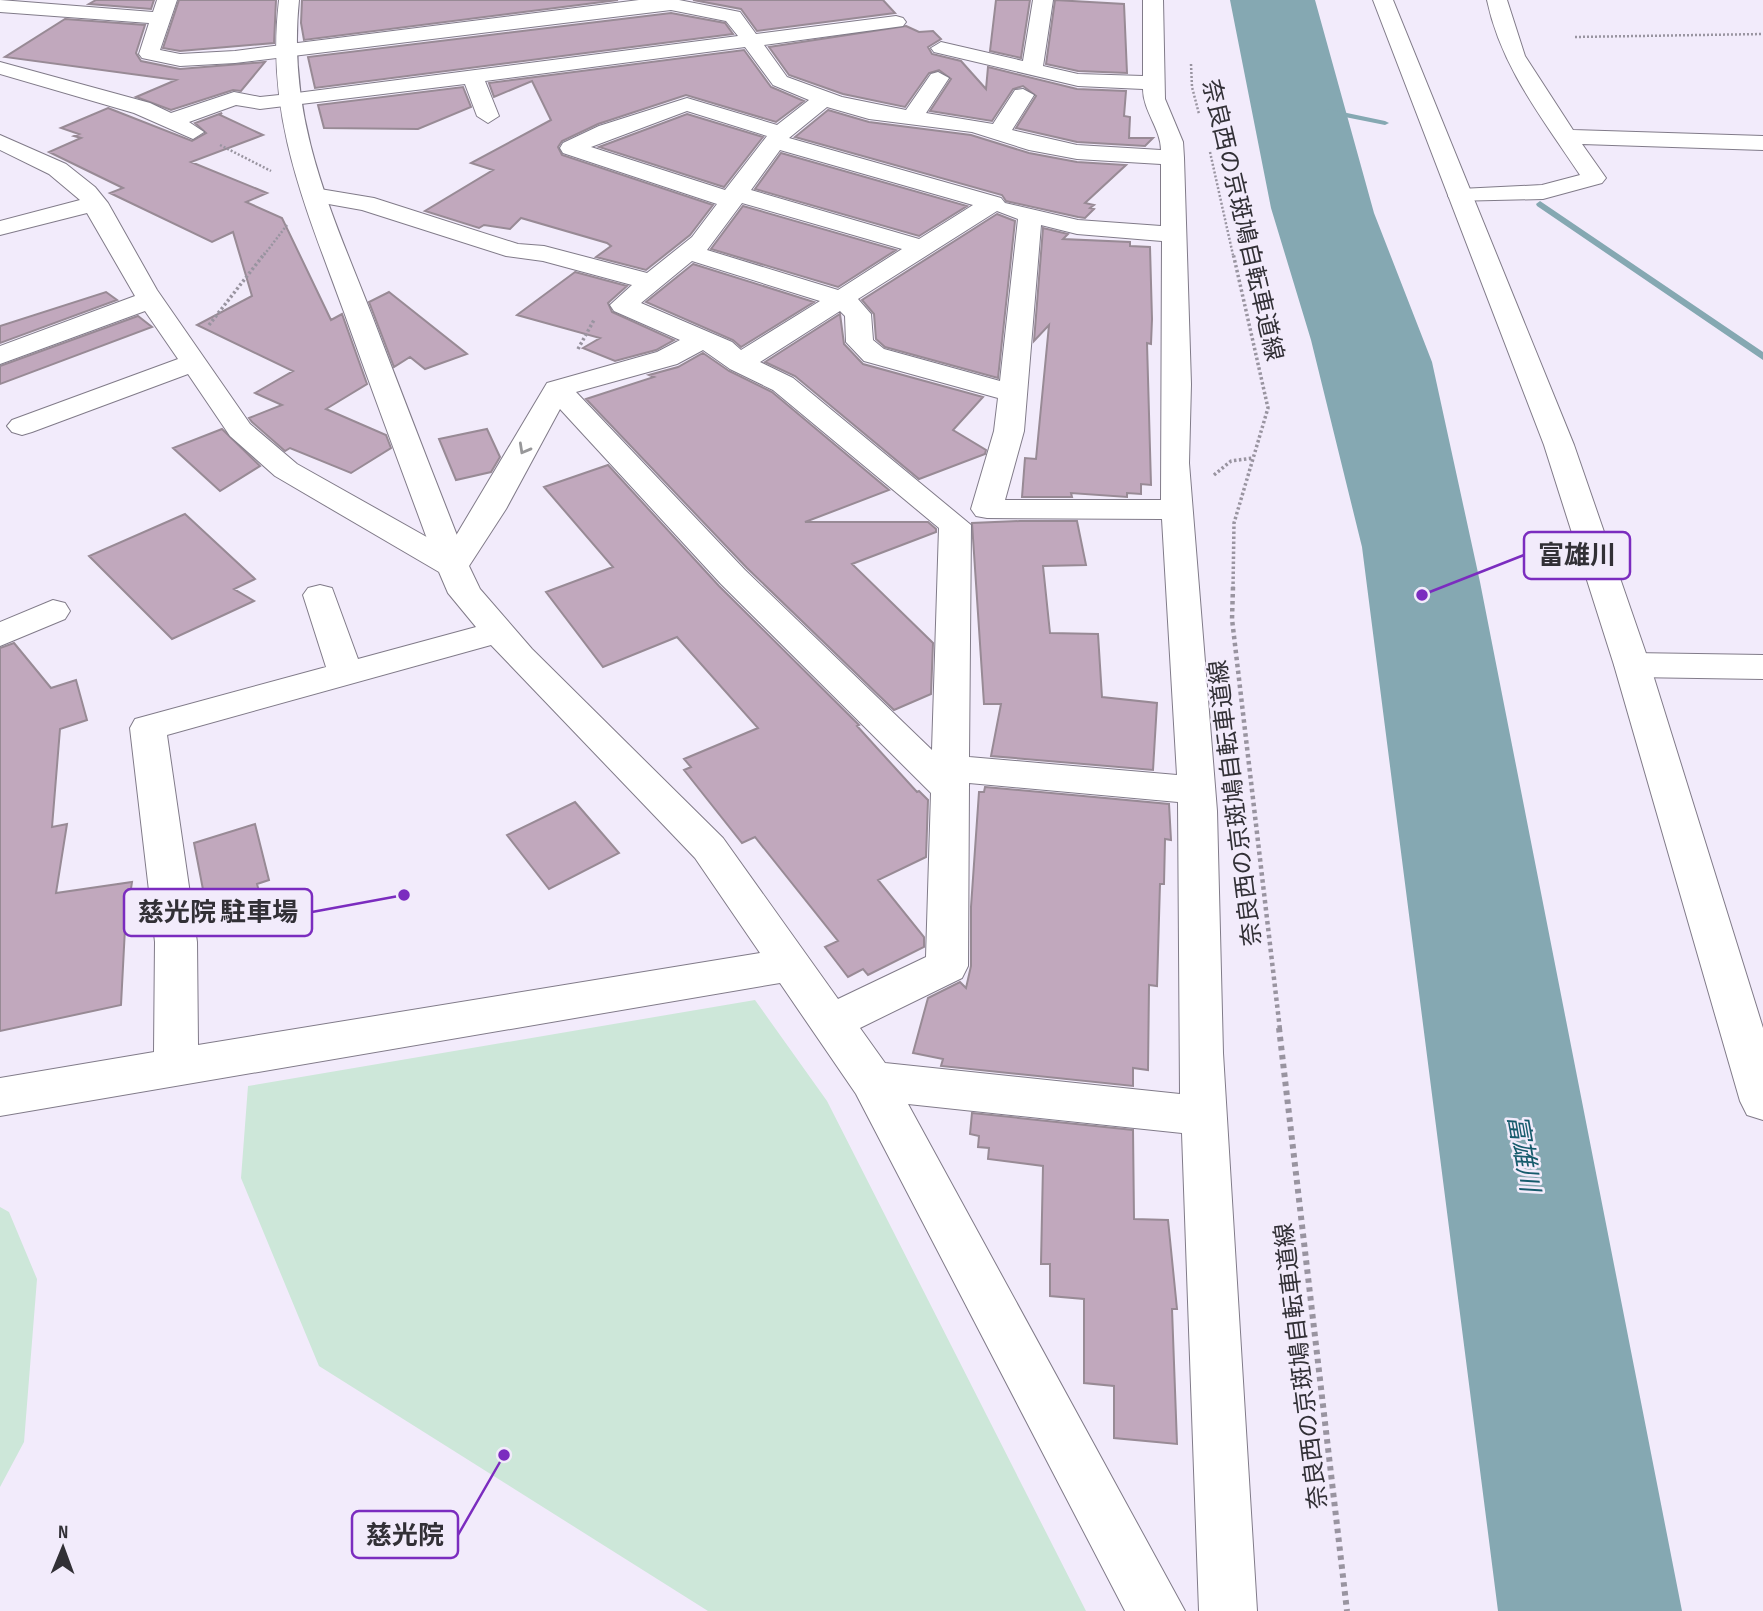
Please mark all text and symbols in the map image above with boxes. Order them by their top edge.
street label: 奈良西の京斑鳩自転車道線 [1196,77,1289,364]
one-way arrow [519,441,532,454]
callout: 富雄川 [1524,532,1630,579]
text: 富雄川 [1538,541,1616,572]
street label: 奈良西の京斑鳩自転車道線 [1204,658,1267,948]
callout: 慈光院 駐車場 [124,889,312,936]
text: 慈光院 駐車場 [138,898,298,929]
water label: 富雄川 [1500,1112,1545,1197]
street label: 奈良西の京斑鳩自転車道線 [1270,1221,1333,1511]
callout: 慈光院 [352,1511,458,1558]
north arrow [28,1513,98,1583]
text: N [58,1521,69,1544]
text: 慈光院 [366,1521,444,1552]

